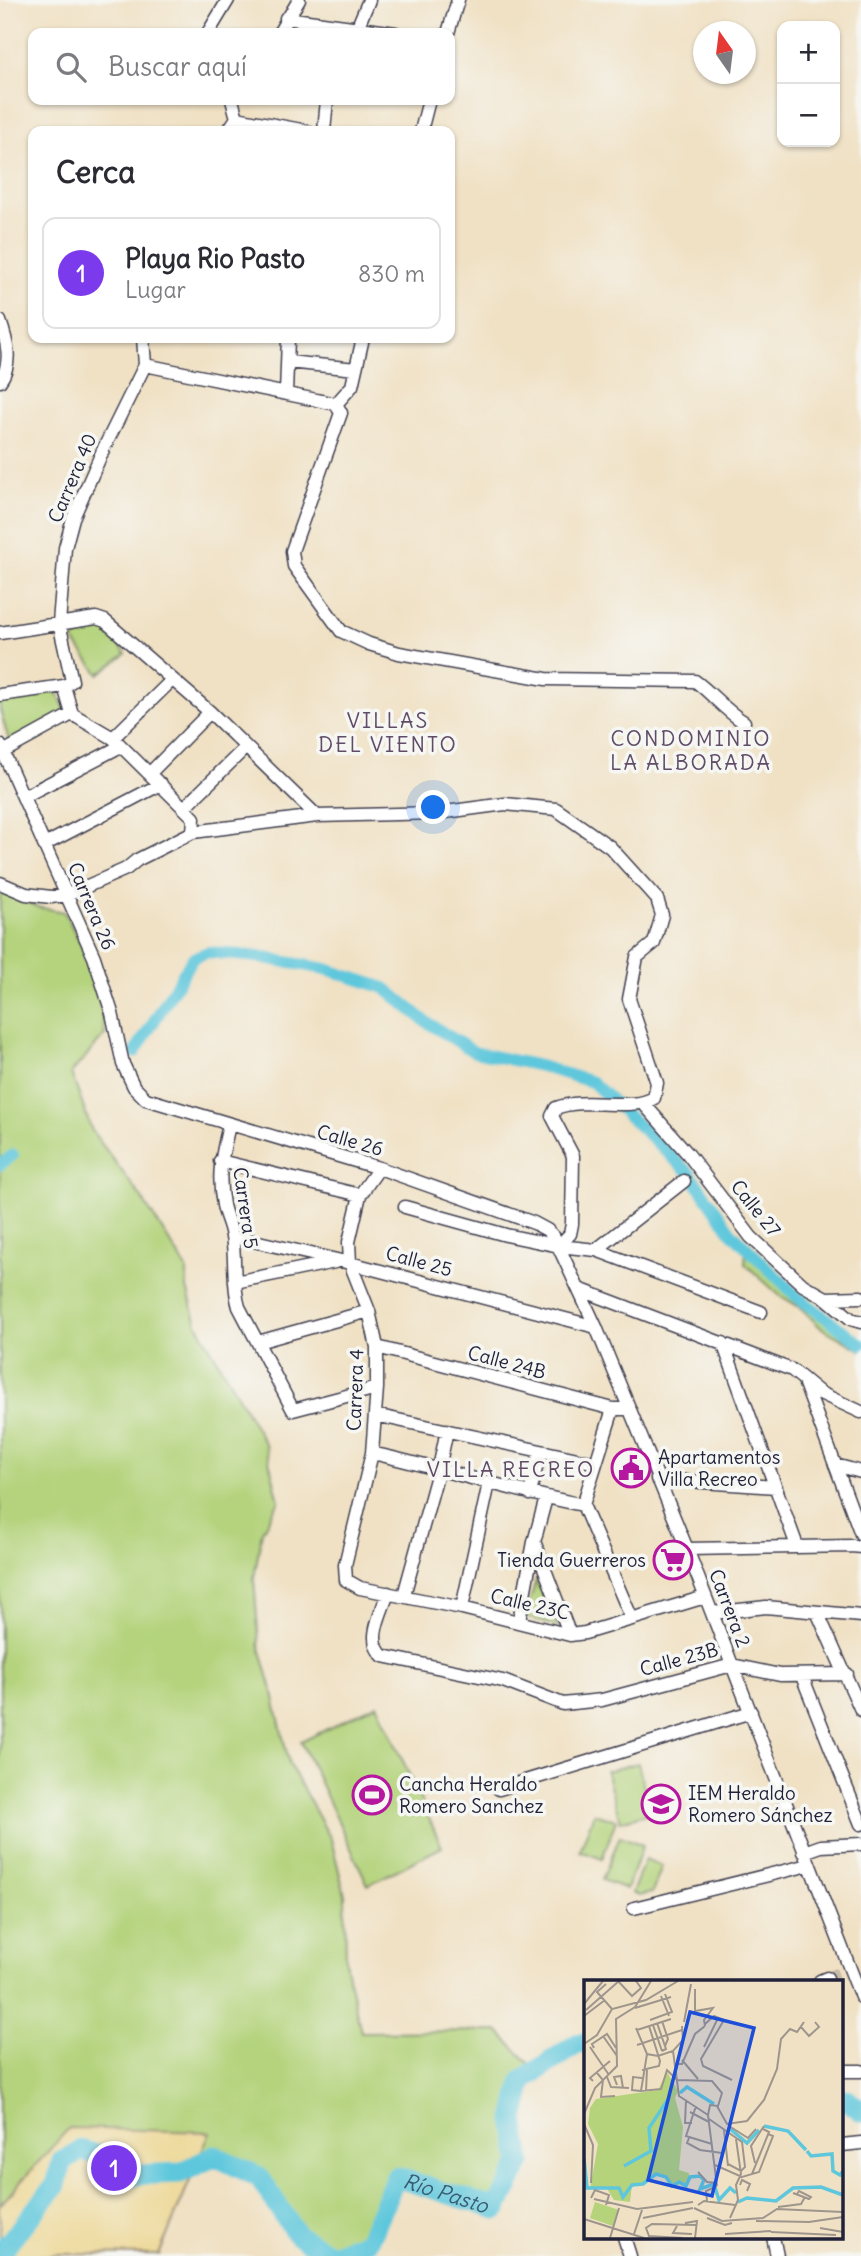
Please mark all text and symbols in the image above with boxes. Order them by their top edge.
north arrow [693,21,756,84]
map controls [777,21,840,147]
button: + [777,21,840,84]
search box [28,28,455,105]
icon: search [52,48,90,86]
text: Buscar aquí [108,50,247,83]
button: − [777,84,840,147]
text: Cerca [56,153,135,191]
text: Playa Rio Pasto [125,242,305,275]
text: 1 [76,259,86,288]
text: 830 m [358,259,425,288]
text: Lugar [125,275,186,304]
street label: Carrera 40 [42,430,102,526]
district label: VILLAS DEL VIENTO [318,707,458,758]
district label: CONDOMINIO LA ALBORADA [610,725,772,776]
your location [416,790,450,824]
street label: Carrera 26 [63,859,121,953]
street label: Calle 26 [314,1119,386,1161]
street label: Carrera 5 [228,1166,264,1250]
street label: Calle 27 [726,1175,786,1241]
street label: Calle 25 [383,1241,455,1281]
street label: Calle 24B [465,1340,549,1384]
street label: Carrera 4 [342,1348,368,1432]
place label: Apartamentos Villa Recreo [658,1445,780,1491]
public building icon: Apartamentos Villa Recreo [610,1447,652,1489]
district label: VILLA RECREO [427,1456,595,1483]
supermarket icon: Tienda Guerreros [652,1539,694,1581]
place label: Tienda Guerreros [497,1548,646,1572]
street label: Carrera 2 [704,1566,756,1650]
street label: Calle 23C [488,1583,572,1625]
street label: Calle 23B [637,1637,721,1681]
place label: Cancha Heraldo Romero Sanchez [399,1772,544,1818]
sports icon: Cancha Heraldo Romero Sanchez [351,1774,393,1816]
place label: IEM Heraldo Romero Sánchez [688,1781,833,1827]
school or university icon: IEM Heraldo Romero Sánchez [640,1783,682,1825]
inset map [584,1980,844,2238]
pin: 1 [91,2142,137,2194]
water label: Río Pasto [400,2167,493,2219]

